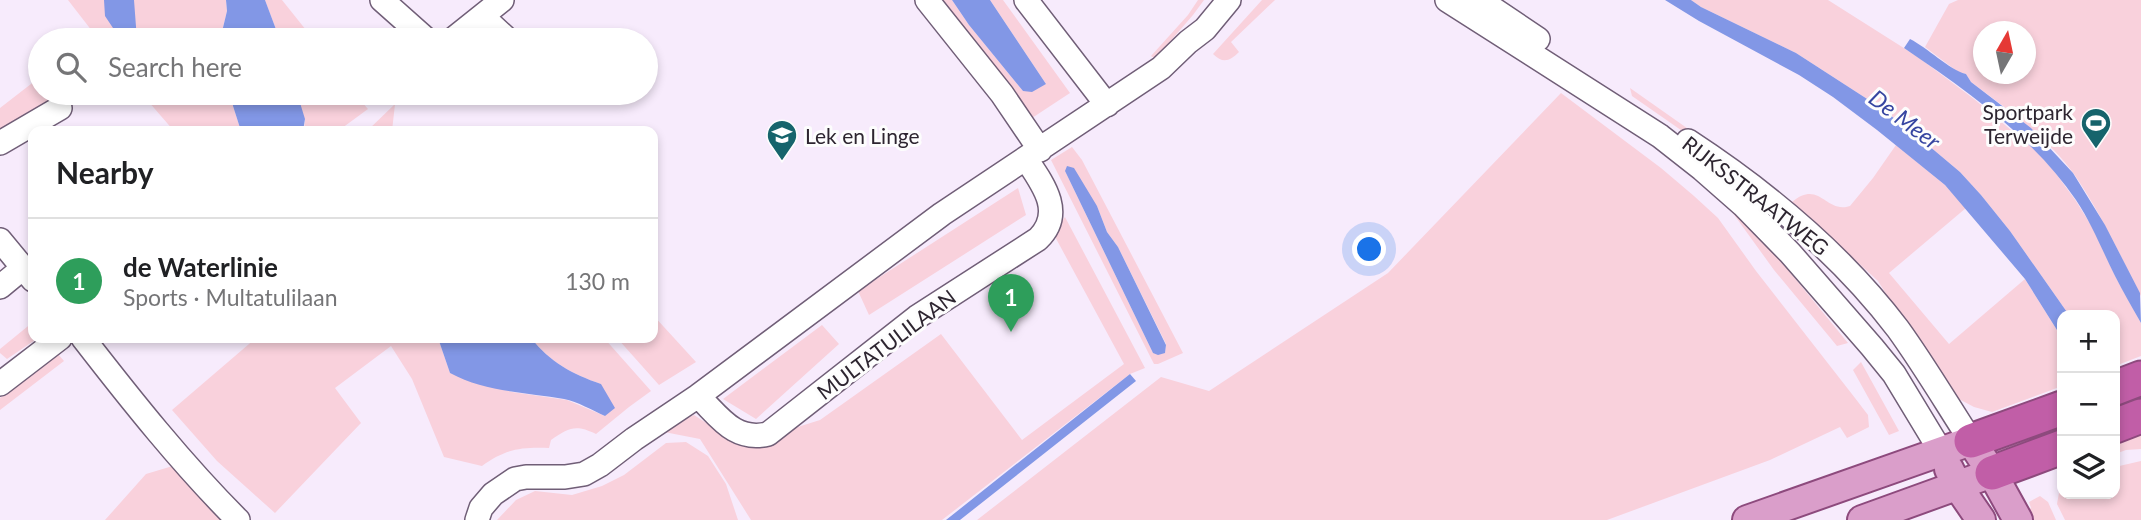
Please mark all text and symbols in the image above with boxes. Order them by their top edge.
north arrow [1973,21,2036,84]
search box [28,28,658,105]
icon: search [52,48,90,86]
text: Search here [108,51,242,83]
water label: De Meer [1864,83,1947,156]
place label: Sportpark Terweijde [1982,99,2073,148]
sports icon: Sportpark Terweijde [2079,106,2113,150]
school or university icon: Lek en Linge [765,118,799,162]
place label: Lek en Linge [805,123,920,148]
street label: RIJKSSTRAATWEG [1678,130,1834,260]
text: Nearby [56,154,154,190]
your location [1352,232,1386,266]
text: de Waterlinie [123,251,278,283]
text: 1 [72,267,86,295]
text: 130 m [565,267,630,295]
pin: 1 [988,274,1034,332]
text: Sports · Multatulilaan [123,283,338,311]
street label: MULTATULILAAN [812,284,960,404]
map controls [2057,310,2120,499]
button: + [2057,310,2120,373]
button: − [2057,373,2120,436]
button: layers [2057,436,2120,499]

